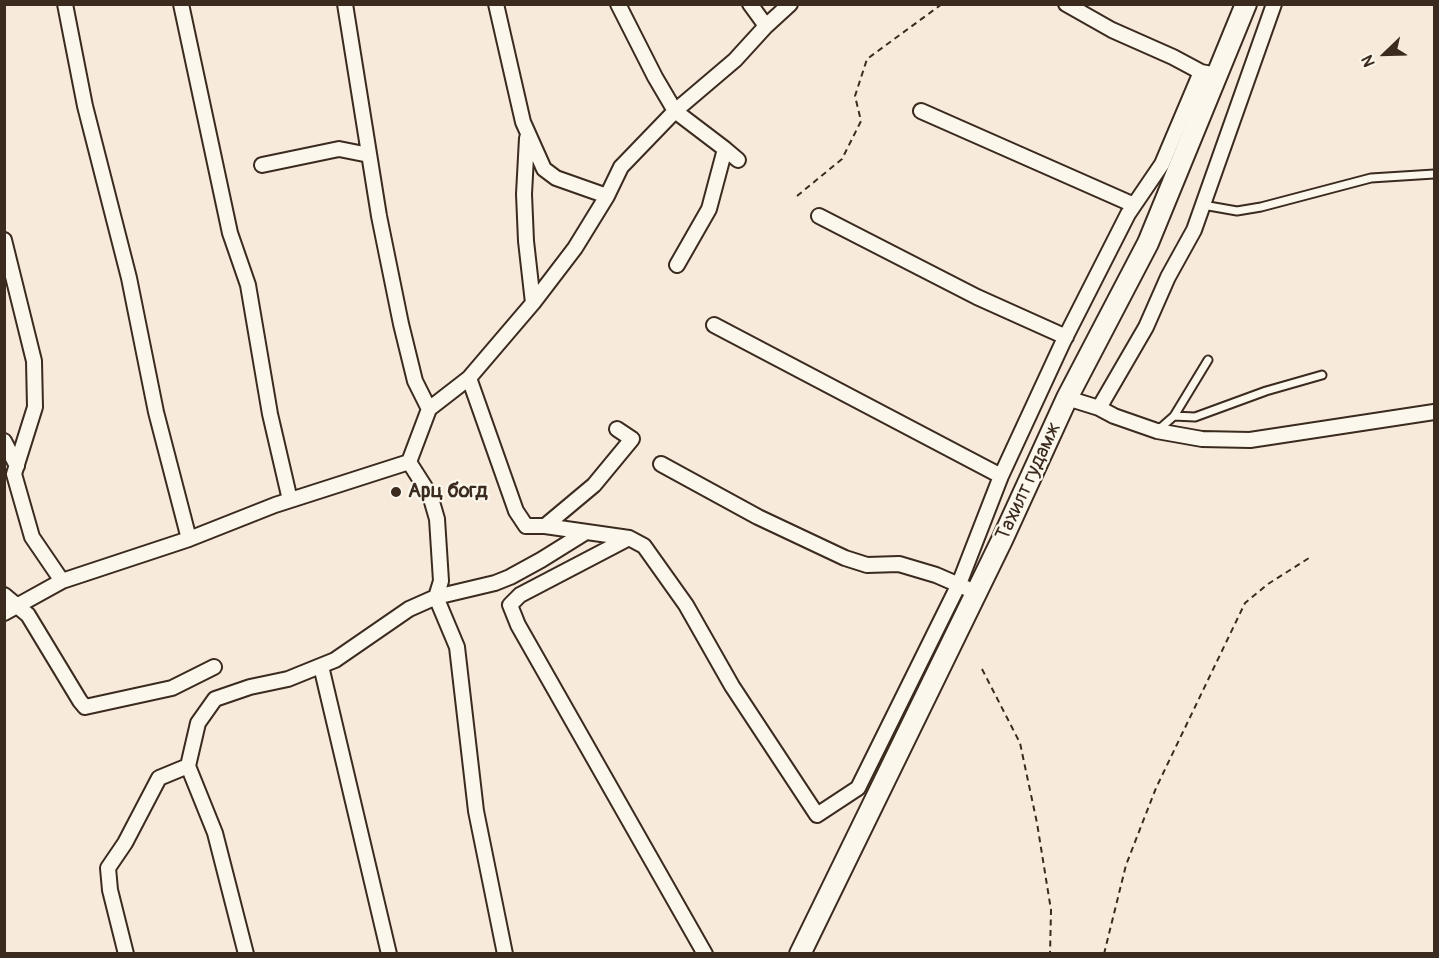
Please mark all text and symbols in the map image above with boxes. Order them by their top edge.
north arrow [1355,24,1415,84]
text: N [1357,52,1380,70]
street label: Тахилт гудамж [991,419,1067,545]
place label: Арц богд [408,480,488,504]
marker: Арц богд [389,485,403,499]

